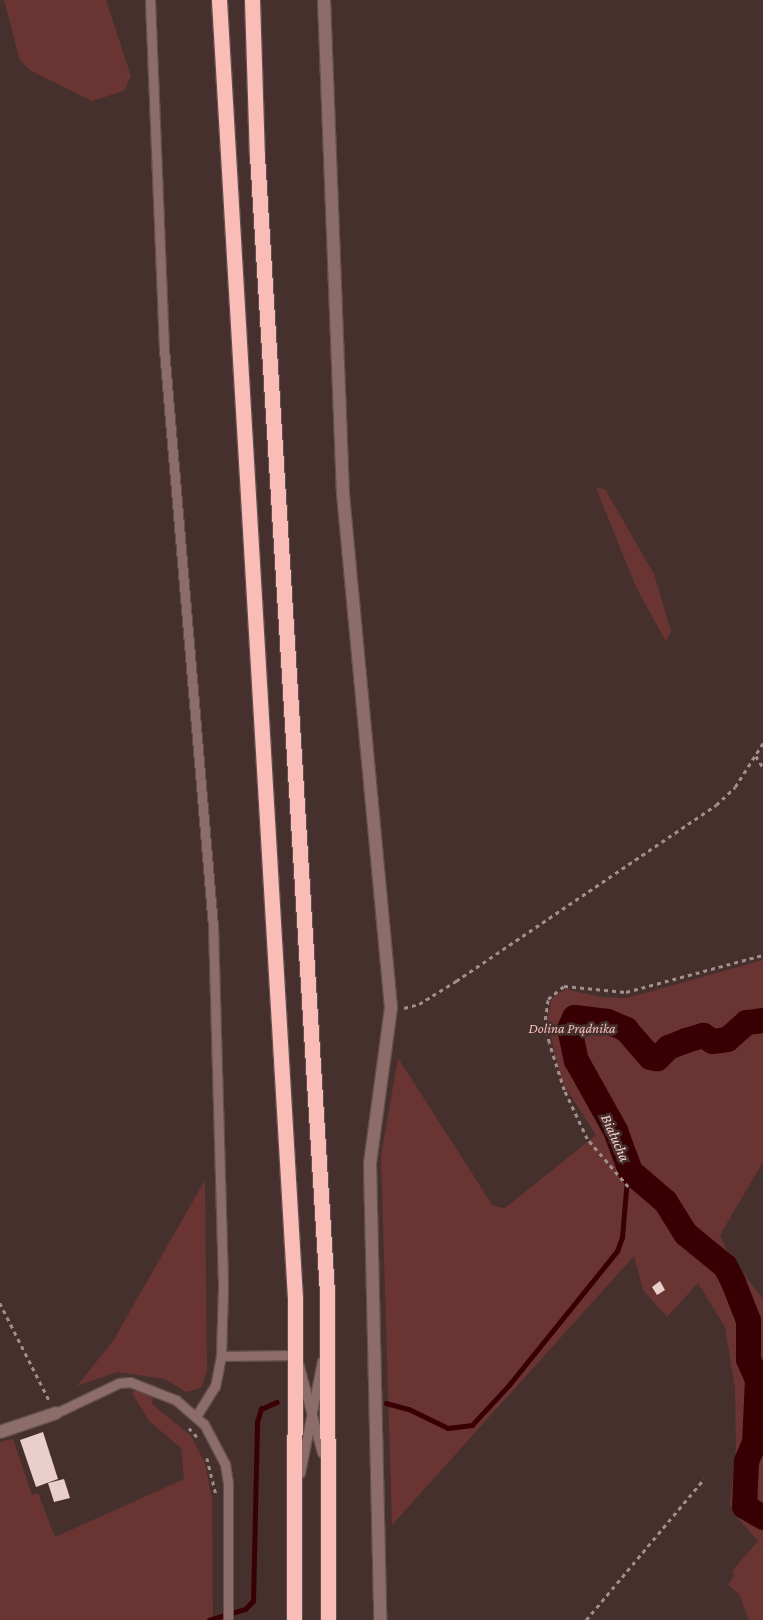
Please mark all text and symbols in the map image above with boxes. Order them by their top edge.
park label: Dolina Prądnika [528,1020,616,1036]
water label: Białucha [597,1112,633,1164]

